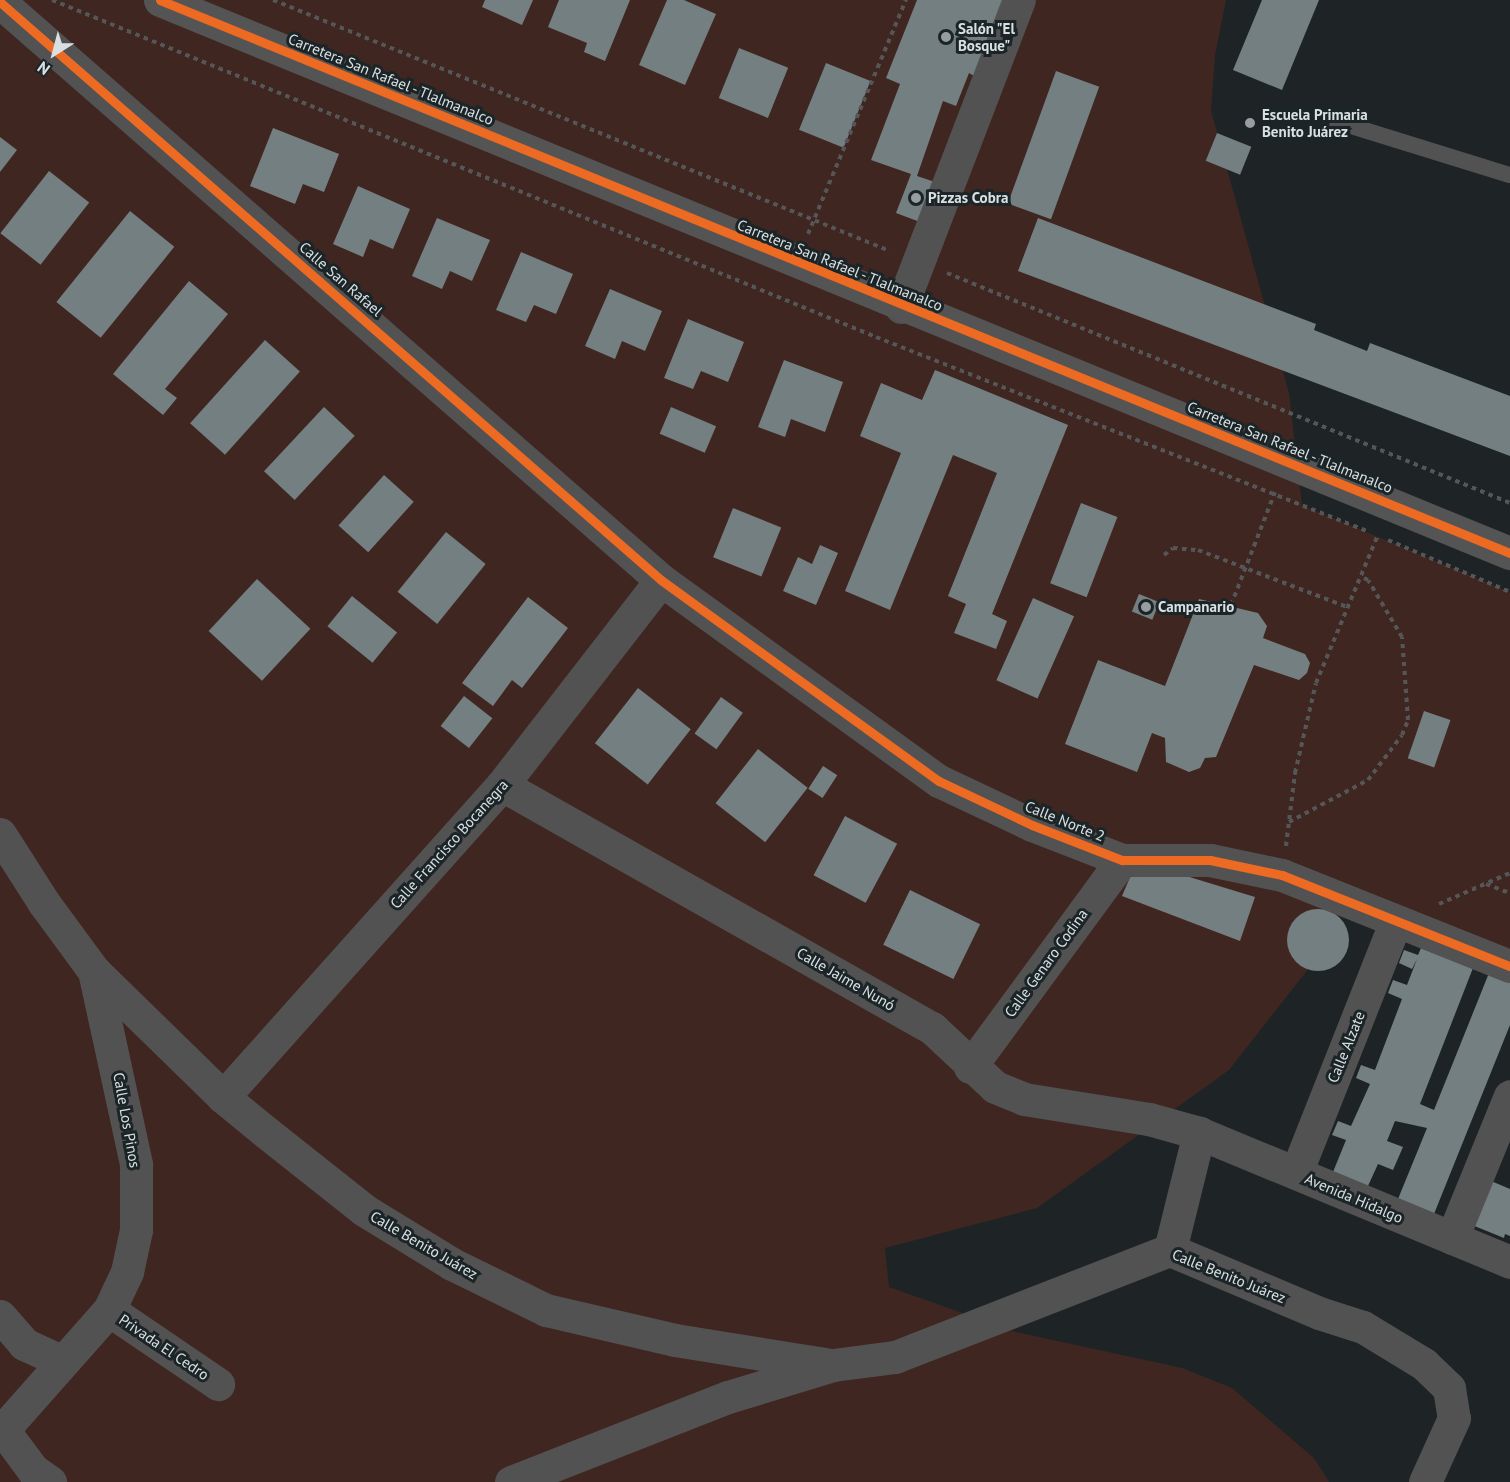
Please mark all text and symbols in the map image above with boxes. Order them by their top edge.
place label: Salón "El Bosque" [958,19,1016,54]
north arrow [24,24,84,84]
street label: Carretera San Rafael - Tlalmanalco [284,29,498,129]
marker: Salón "El Bosque" [939,30,953,44]
text: N [33,57,54,80]
place label: Escuela Primaria Benito Juárez [1262,105,1368,140]
marker: Escuela Primaria Benito Juárez [1243,116,1257,130]
place label: Pizzas Cobra [928,189,1009,207]
marker: Pizzas Cobra [909,191,923,205]
street label: Carretera San Rafael - Tlalmanalco [733,215,947,315]
street label: Calle San Rafael [296,238,386,320]
street label: Carretera San Rafael - Tlalmanalco [1183,397,1397,497]
place label: Campanario [1158,598,1234,616]
marker: Campanario [1139,600,1153,614]
street label: Calle Francisco Bocanegra [386,776,512,912]
street label: Calle Norte 2 [1022,797,1108,845]
street label: Calle Genaro Codina [1001,905,1091,1021]
street label: Calle Jaime Nunó [794,944,898,1014]
street label: Calle Alzate [1323,1008,1369,1086]
street label: Calle Los Pinos [110,1071,144,1169]
street label: Avenida Hidalgo [1302,1169,1406,1227]
street label: Calle Benito Juárez [367,1207,481,1283]
street label: Calle Benito Juárez [1170,1245,1288,1307]
street label: Privada El Cedro [116,1310,212,1384]

